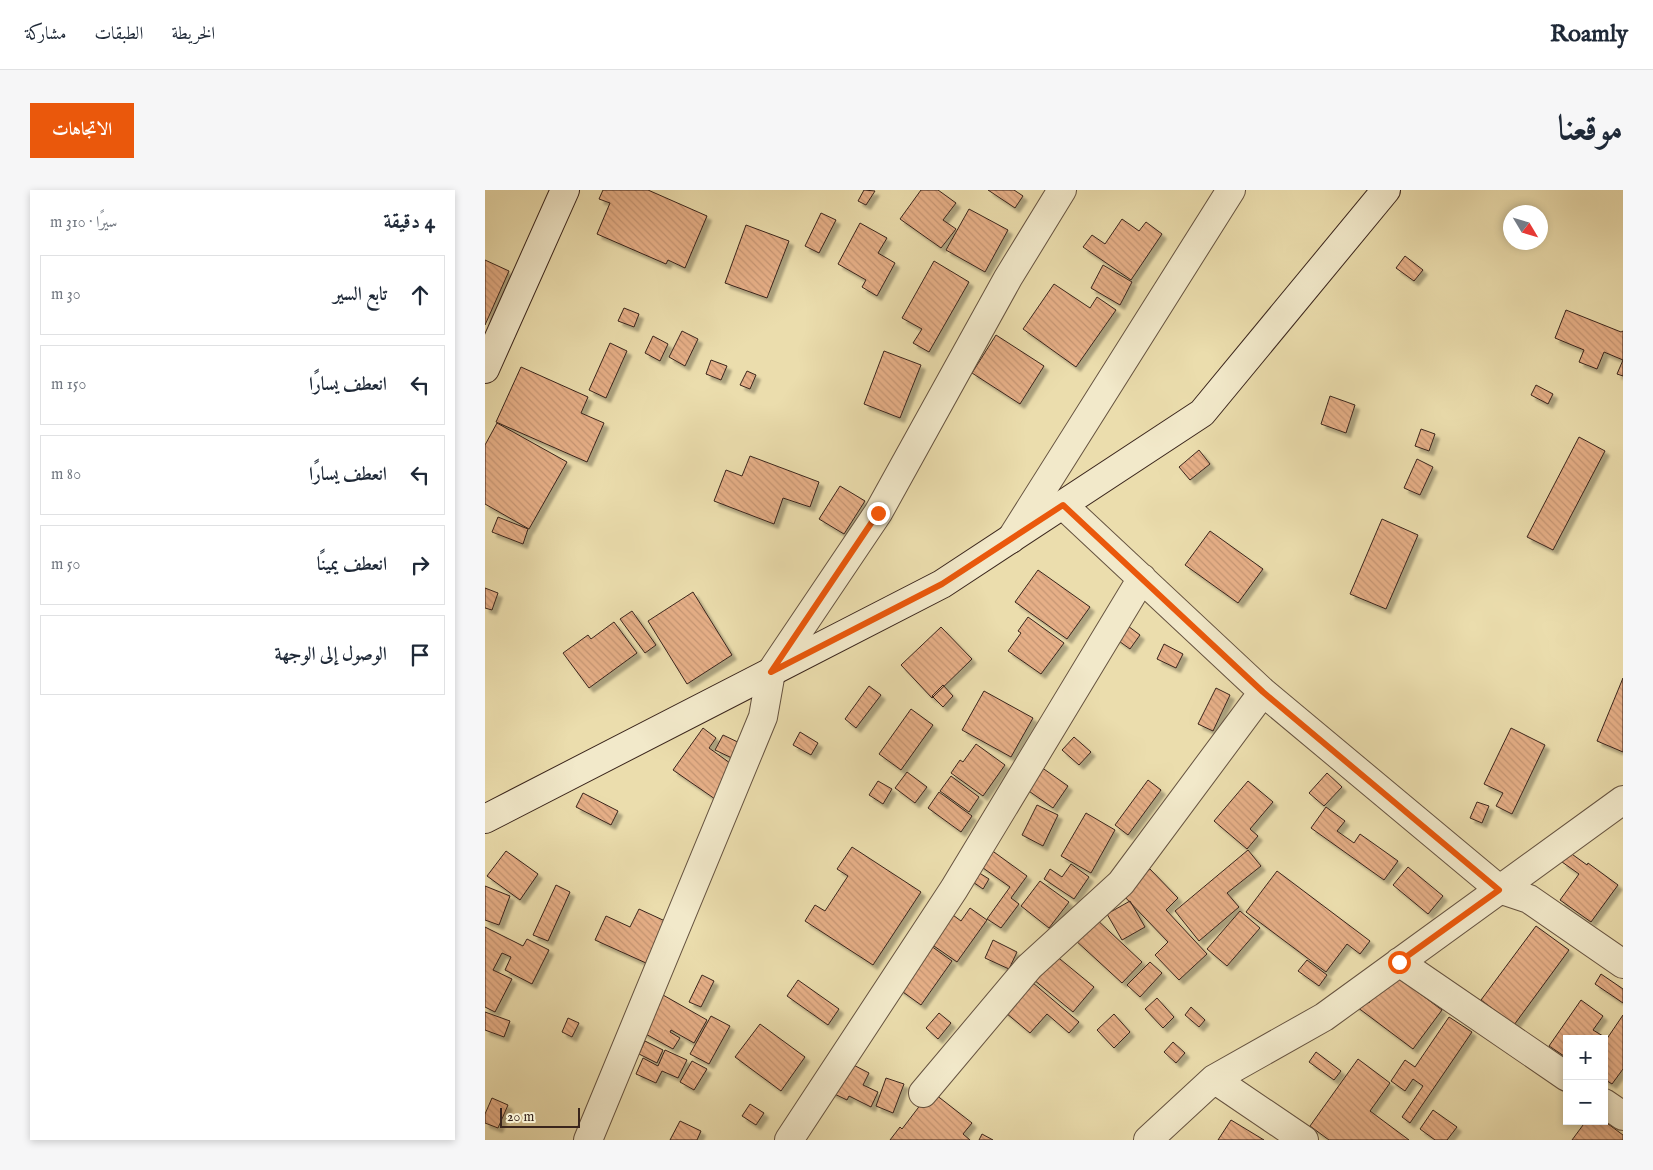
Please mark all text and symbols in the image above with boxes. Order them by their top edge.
text: Roamly [1550,19,1628,50]
text: مشاركة [25,23,66,46]
text: الطبقات [94,23,143,46]
text: الخريطة [171,23,215,46]
button: الاتجاهات [30,103,134,158]
text: موقعنا [1558,107,1623,152]
north arrow [1503,205,1548,250]
text: 4 دقيقة [383,209,435,236]
text: سيرًا · 310 m [50,213,117,233]
icon: ahead [406,281,434,309]
text: تابع السير [333,283,387,307]
text: 30 m [51,285,81,305]
icon: left [406,371,434,399]
text: انعطف يسارًا [309,373,387,397]
text: 150 m [51,375,86,395]
icon: left [406,461,434,489]
text: انعطف يسارًا [309,463,387,487]
text: 80 m [51,465,81,485]
route end [867,502,890,525]
icon: right [406,551,434,579]
text: انعطف يمينًا [317,553,387,577]
text: 50 m [51,555,80,575]
icon: arrive [406,641,434,669]
text: الوصول إلى الوجهة [275,643,387,667]
route start [1388,951,1411,974]
map controls [1563,1035,1608,1125]
button: + [1563,1035,1608,1080]
button: − [1563,1080,1608,1125]
scale bar [500,1105,580,1128]
text: 20 m [507,1108,534,1126]

